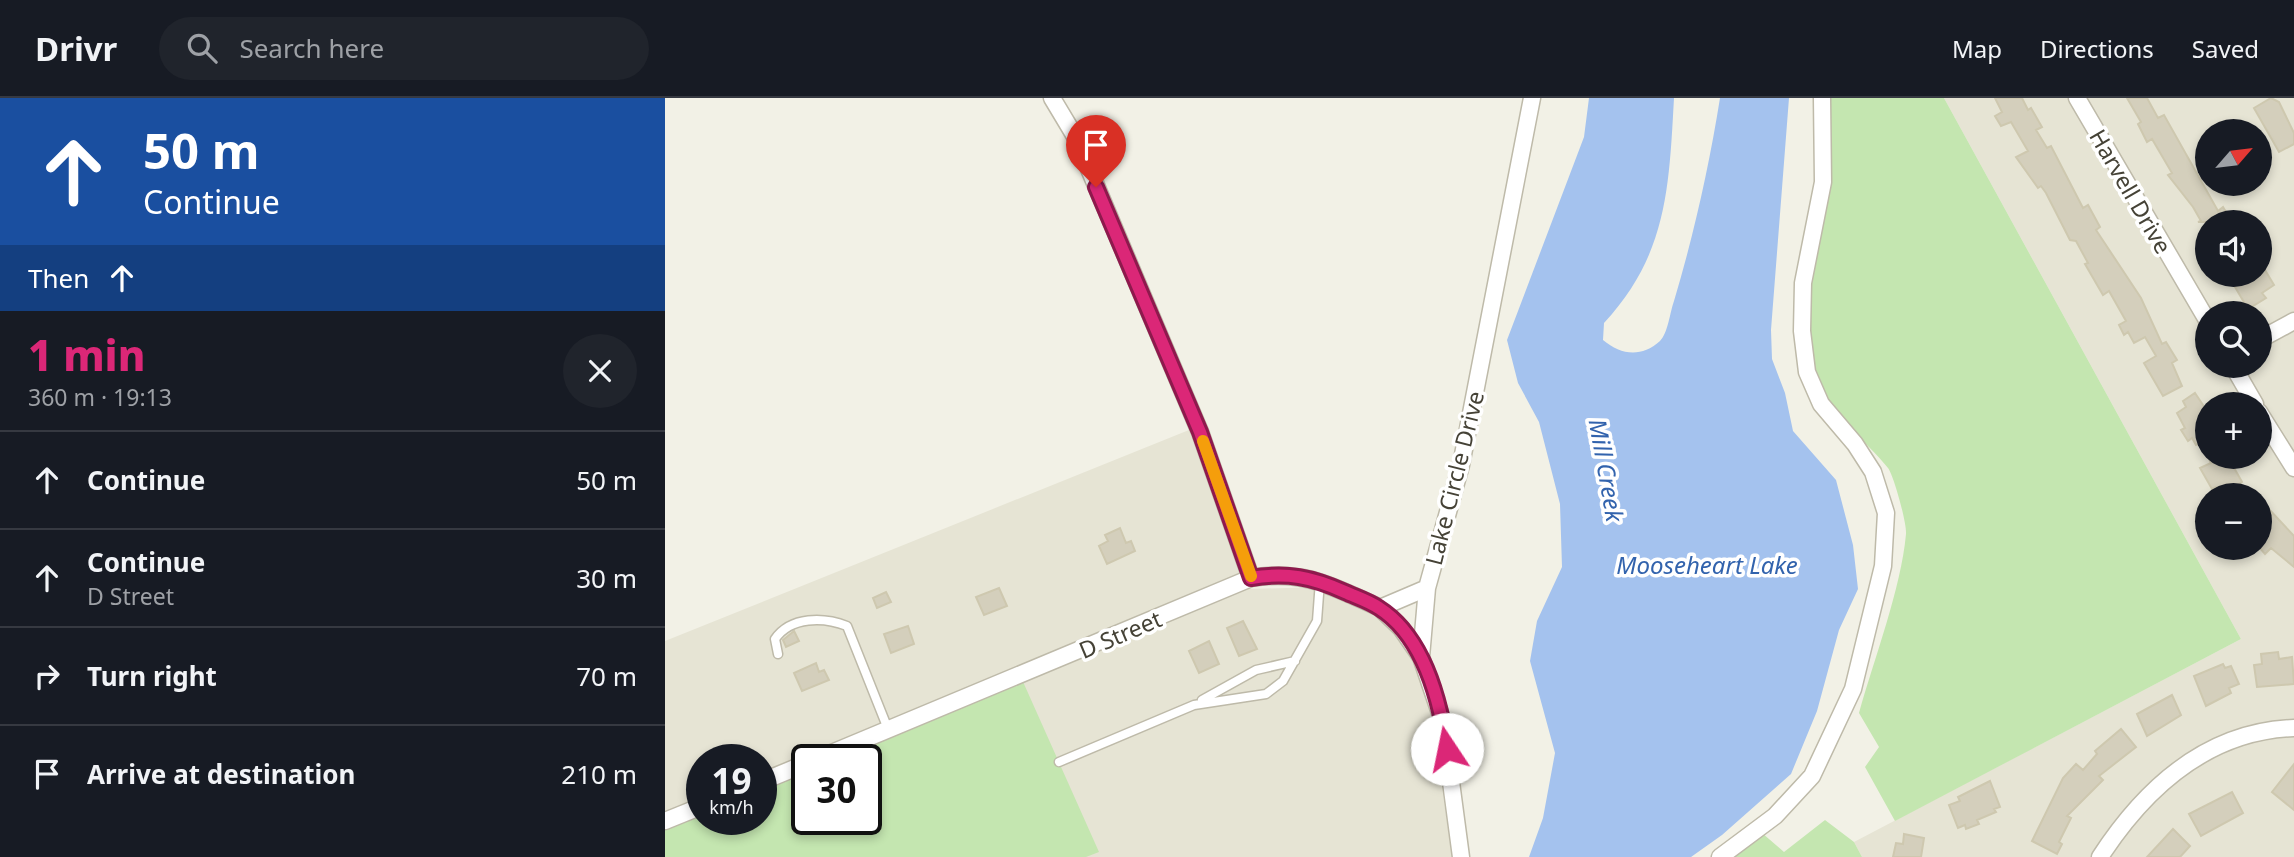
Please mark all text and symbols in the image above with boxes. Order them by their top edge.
search box [159,17,649,80]
text: Drivr [35,26,117,71]
icon: search [183,29,221,67]
text: Search here [239,30,384,66]
text: Map [1952,32,2002,65]
text: Directions [2040,32,2154,65]
text: Saved [2192,32,2259,65]
pin [1066,115,1126,187]
text: 50 m [143,117,260,183]
north arrow [2195,119,2271,196]
map controls [2195,119,2272,560]
street label: Harvell Drive [2082,123,2180,259]
icon: ahead [28,126,119,217]
icon: arrive [1077,126,1115,164]
text: Continue [143,180,280,223]
button: sound [2195,210,2272,287]
icon: ahead [103,259,141,297]
text: Then [28,260,89,296]
button: search [2195,301,2272,378]
text: 1 min [28,326,145,383]
button: close [563,334,637,408]
text: 360 m · 19:13 [28,381,172,413]
street label: Lake Circle Drive [1417,388,1491,568]
button: + [2195,392,2272,469]
water label: Mill Creek [1582,416,1632,525]
icon: ahead [28,461,66,499]
text: Continue [87,462,205,498]
text: 50 m [576,462,637,498]
button: − [2195,483,2272,560]
text: Continue [87,544,205,580]
water label: Mooseheart Lake [1616,548,1798,581]
icon: ahead [28,559,66,597]
text: 30 m [576,560,637,596]
text: D Street [87,580,174,612]
street label: D Street [1074,602,1166,666]
icon: right [28,657,66,695]
text: Turn right [87,658,217,694]
text: 70 m [576,658,637,694]
position arrow [1410,712,1484,786]
speed limit sign: 30 [791,744,882,835]
icon: arrive [28,755,66,793]
text: Arrive at destination [87,756,356,792]
text: 210 m [561,756,637,792]
text: 19 [711,757,752,804]
text: km/h [709,795,754,819]

